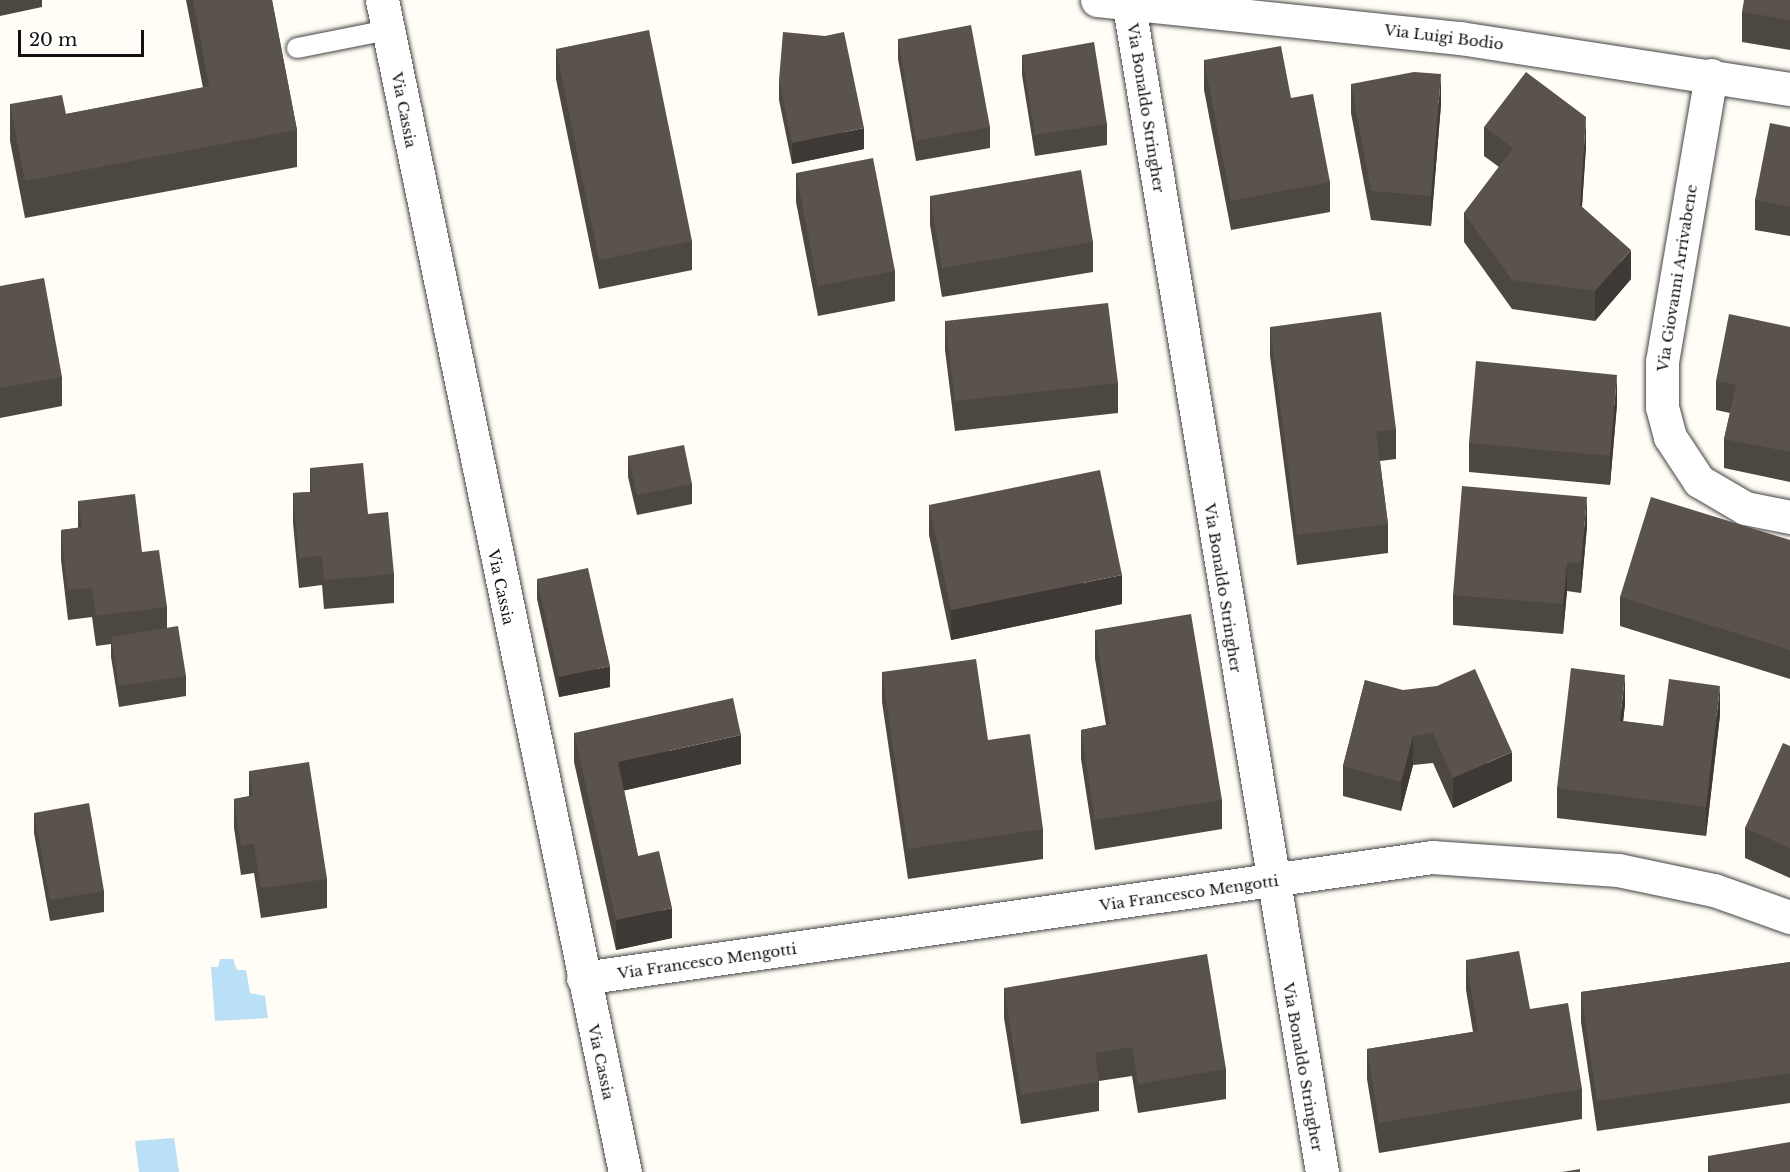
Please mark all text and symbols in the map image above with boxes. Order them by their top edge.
scale bar [21,18,147,56]
street label: Via Luigi Bodio [1383,21,1505,53]
street label: Via Bonaldo Stringher [1124,22,1168,194]
text: 20 m [29,29,77,51]
street label: Via Cassia [388,71,420,149]
street label: Via Giovanni Arrivabene [1653,183,1701,373]
street label: Via Bonaldo Stringher [1201,502,1245,674]
street label: Via Cassia [484,548,518,626]
street label: Via Francesco Mengotti [1098,872,1280,914]
street label: Via Francesco Mengotti [616,940,798,982]
street label: Via Bonaldo Stringher [1279,981,1327,1153]
street label: Via Cassia [584,1023,618,1101]

